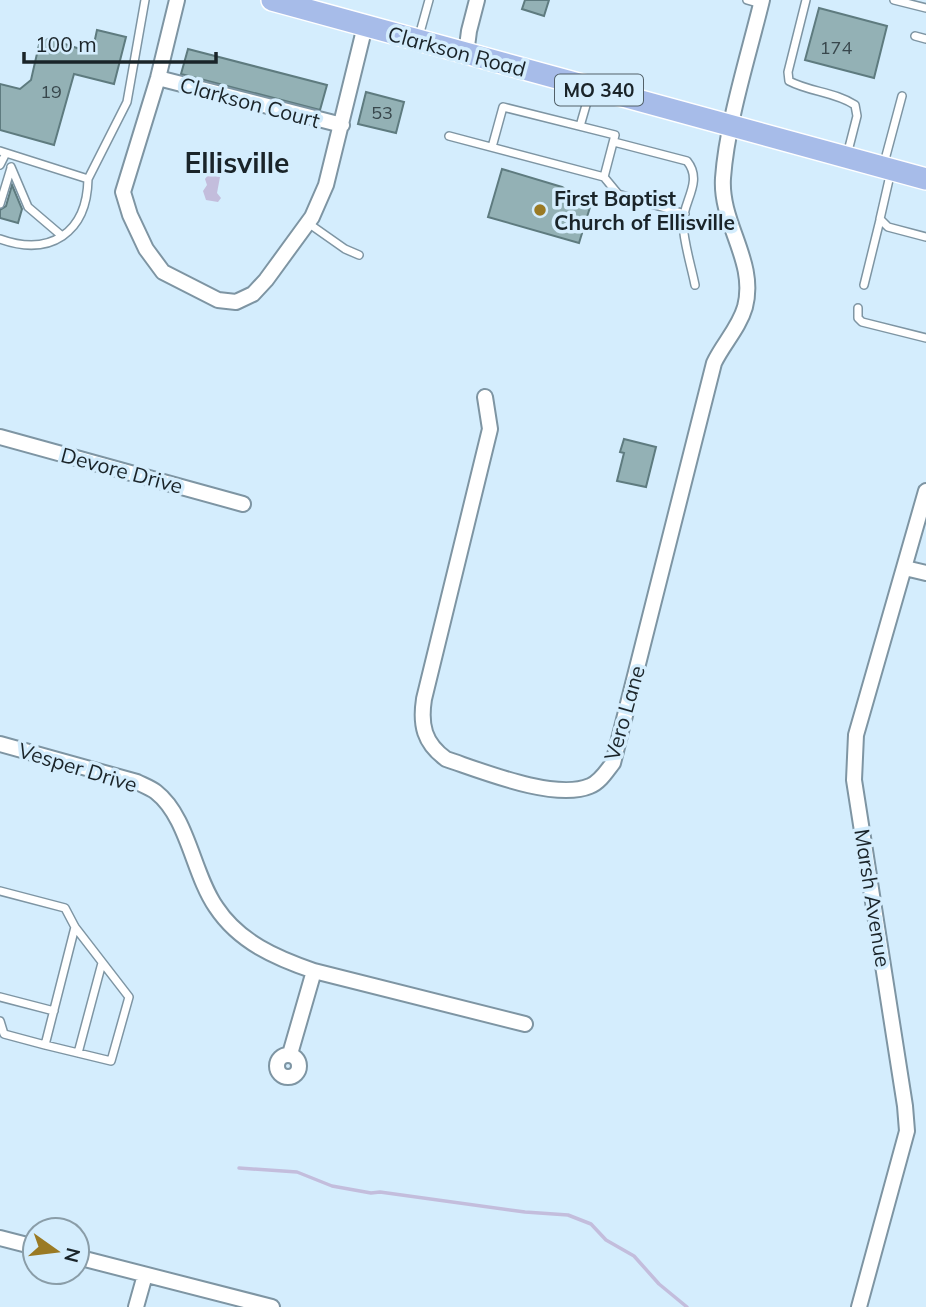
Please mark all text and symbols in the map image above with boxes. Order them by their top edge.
street label: Clarkson Road [385,20,529,82]
scale bar [24,21,217,65]
text: 100 m [35,31,97,57]
house number: 174 [820,36,852,59]
street label: Clarkson Court [177,71,323,133]
road number: MO 340 [555,74,643,106]
house number: 19 [40,80,62,103]
house number: 53 [371,101,393,124]
district label: Ellisville [185,145,289,180]
place label: First Baptist Church of Ellisville [554,185,735,235]
marker: First Baptist Church of Ellisville [532,202,548,218]
street label: Devore Drive [58,441,186,499]
street label: Vero Lane [598,663,650,763]
street label: Vesper Drive [15,737,141,797]
street label: Marsh Avenue [849,827,897,969]
north arrow [21,1216,91,1286]
text: N [59,1245,86,1265]

